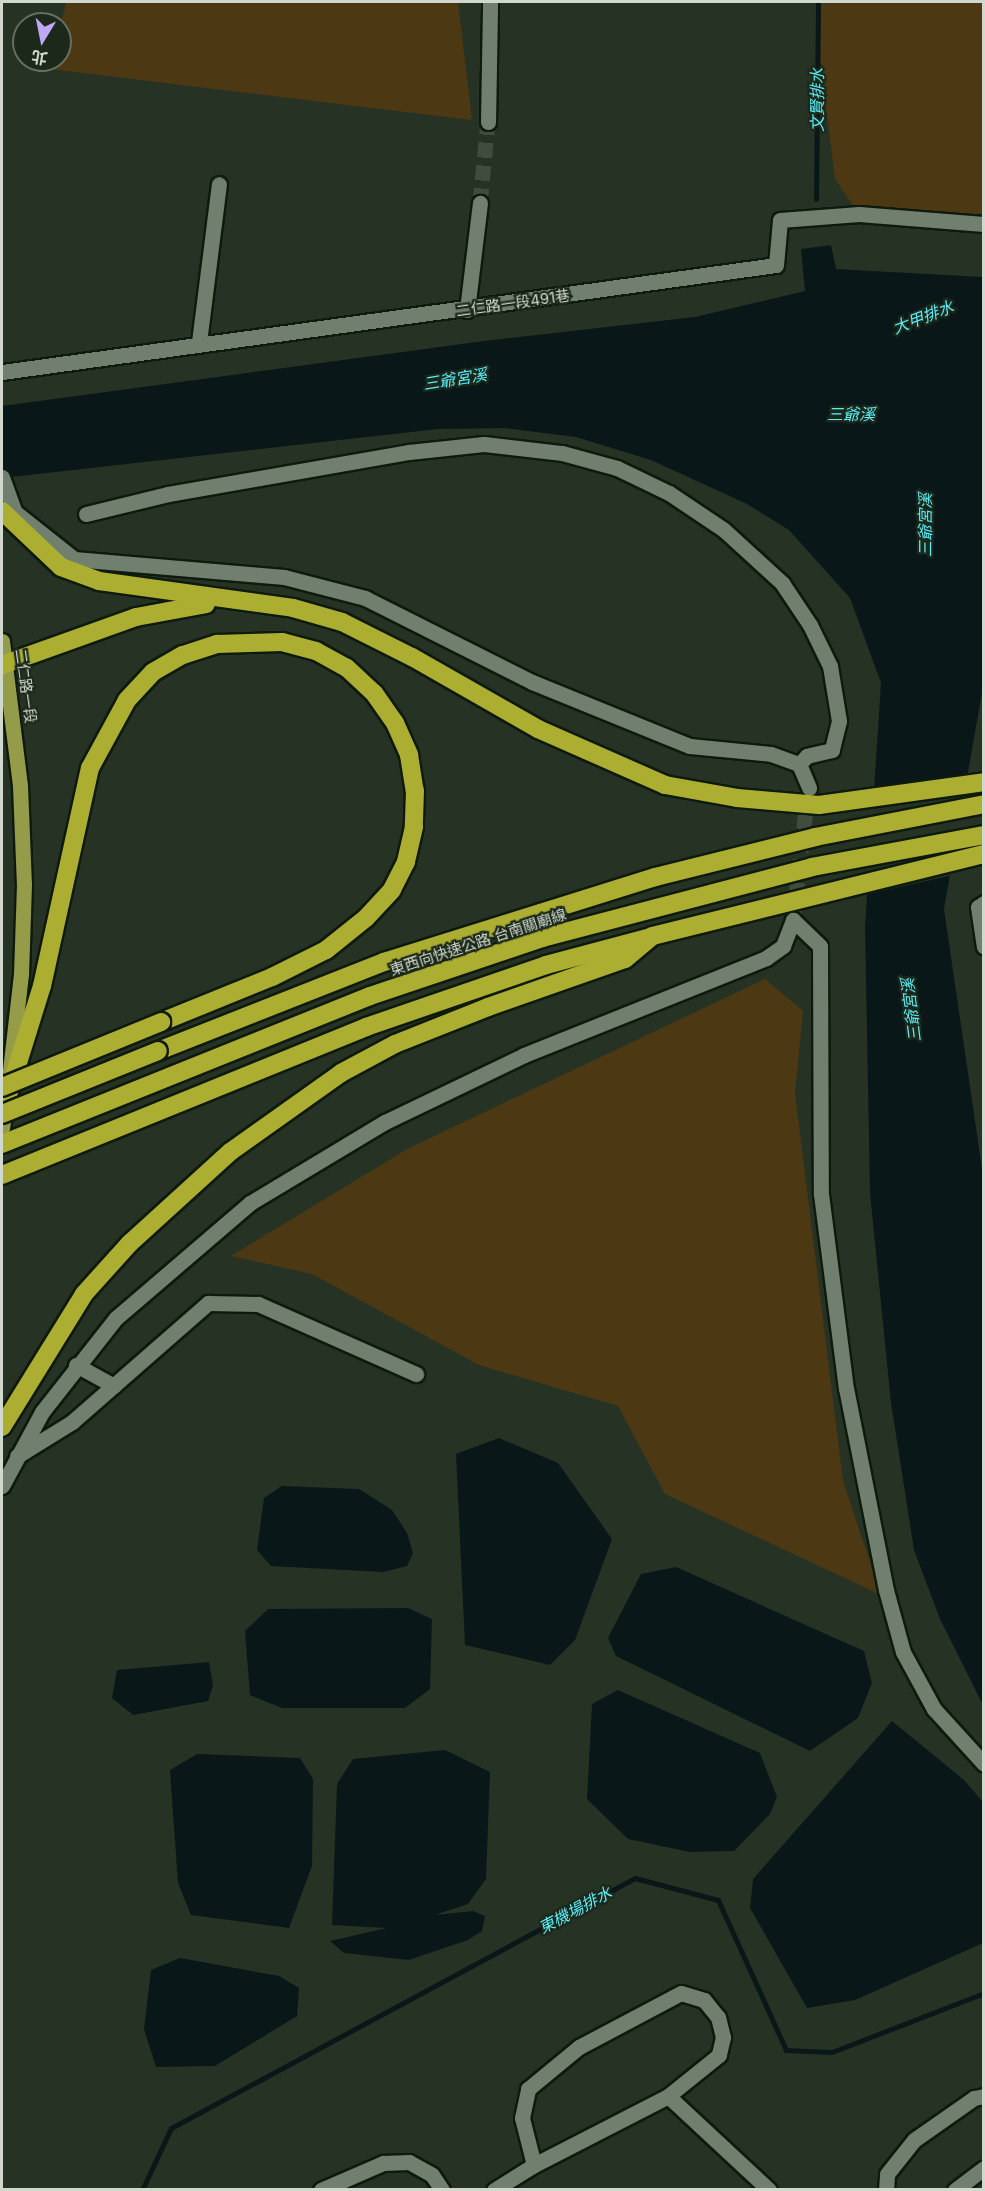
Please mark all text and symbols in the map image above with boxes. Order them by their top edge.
north arrow [12,12,72,72]
text: 北 [30,47,49,69]
water label: 文賢排水 [807,68,827,132]
street label: 二仁路一段491巷 [455,286,571,320]
water label: 大甲排水 [890,297,956,337]
water label: 三爺宮溪 [422,365,488,393]
water label: 三爺溪 [827,404,875,424]
water label: 三爺宮溪 [915,493,935,557]
street label: 二仁路一段 [12,648,40,724]
street label: 東西向快速公路 台南關廟線 [388,905,568,979]
water label: 三爺宮溪 [898,977,924,1043]
water label: 東機場排水 [535,1883,615,1937]

